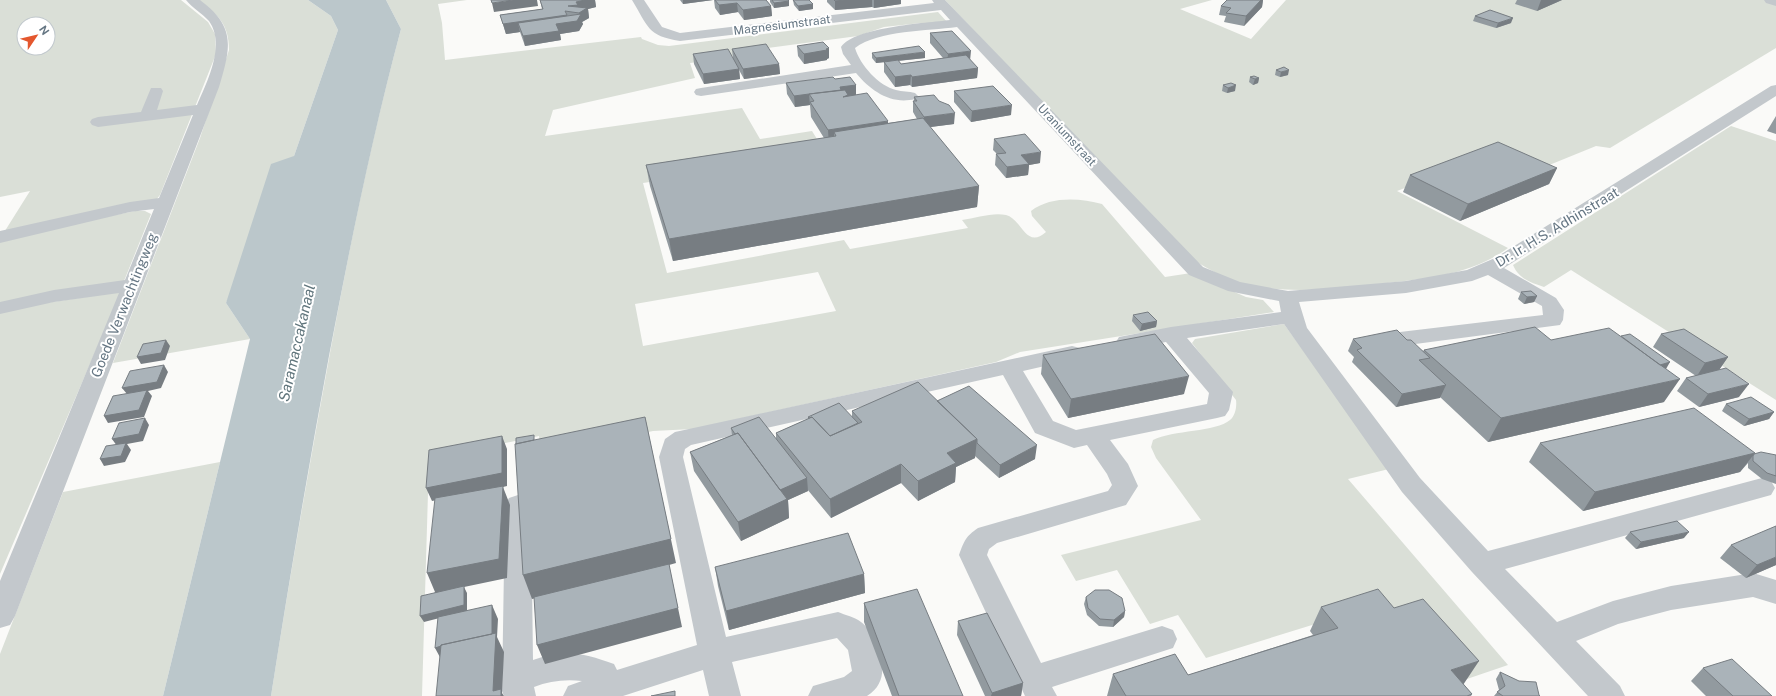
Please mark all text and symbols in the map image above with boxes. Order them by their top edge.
street label: Magnesiumstraat [733,12,832,38]
north arrow [16,16,56,56]
text: N [37,23,52,37]
street label: Uraniumstraat [1035,101,1099,169]
street label: Dr. Ir. H.S. Adhinstraat [1492,184,1622,270]
street label: Goede Verwachtingweg [88,230,160,380]
water label: Saramaccakanaal [275,283,318,403]

